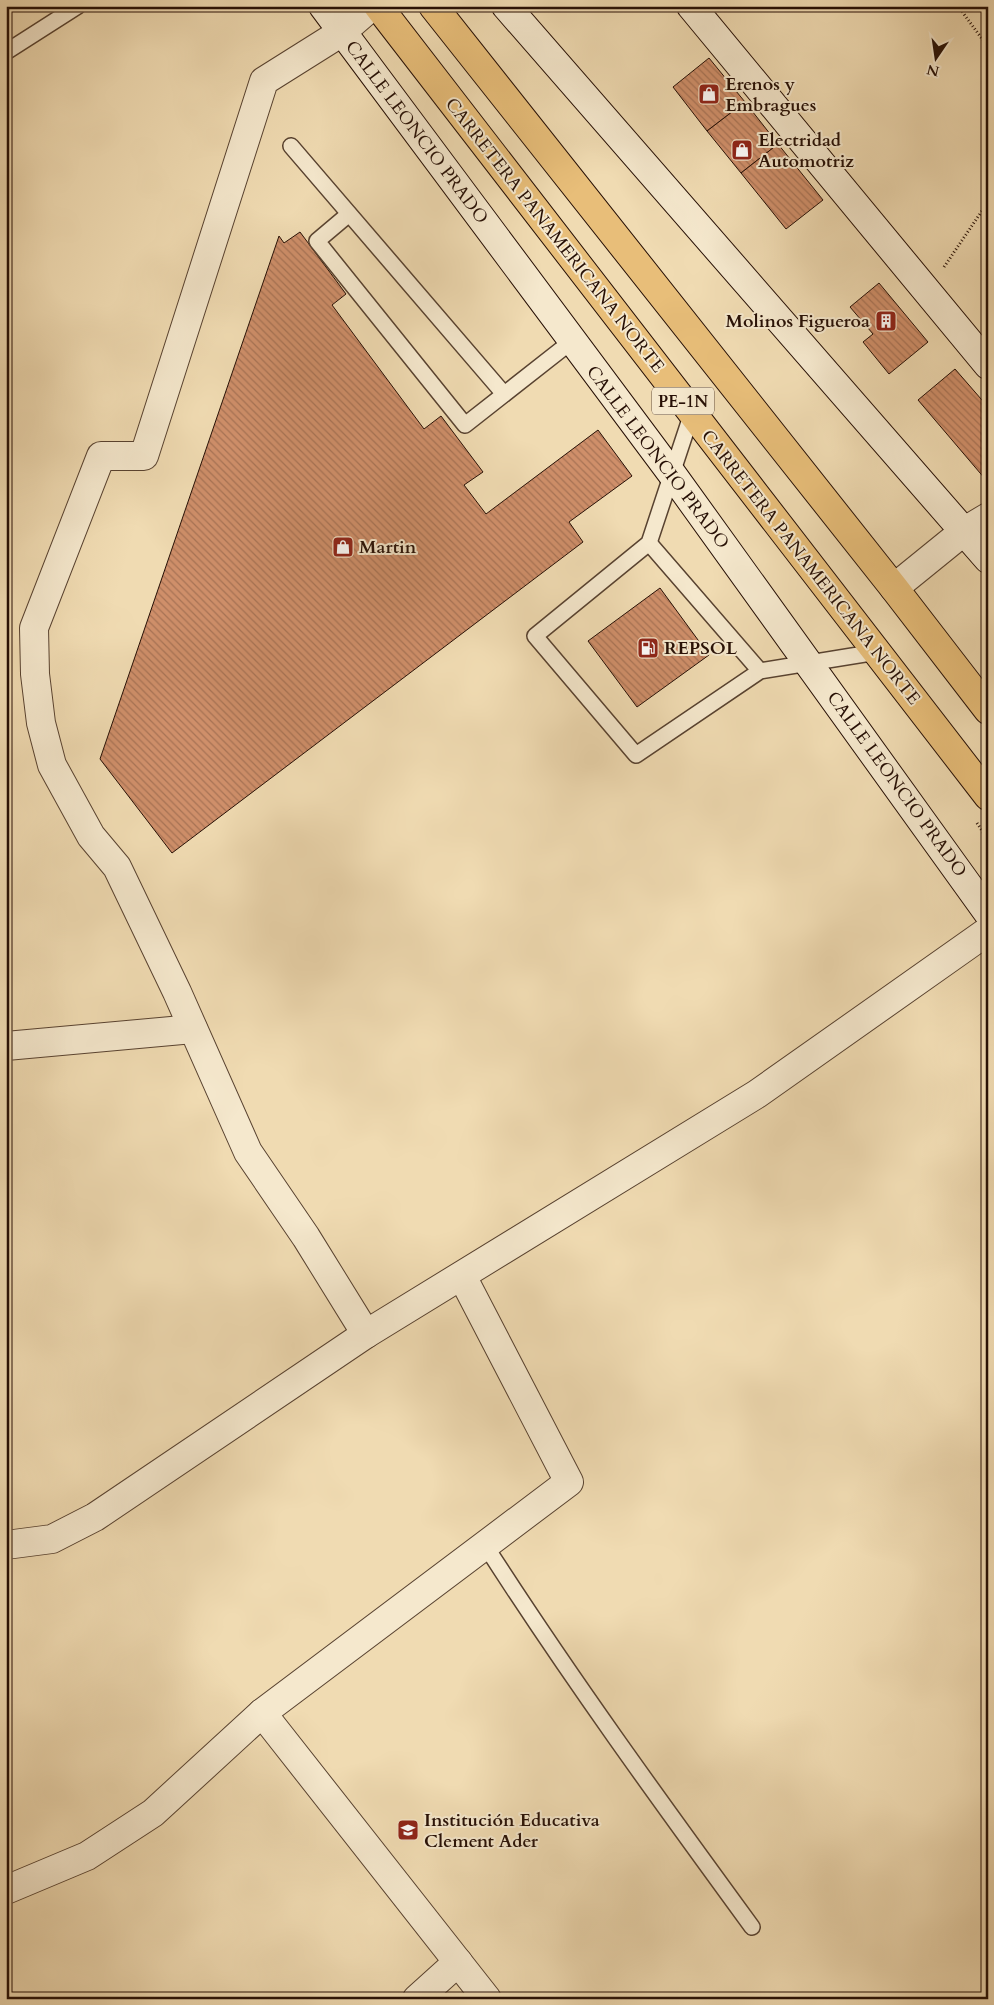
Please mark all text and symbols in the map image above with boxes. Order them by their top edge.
north arrow [912,32,962,82]
street label: CALLE LEONCIO PRADO [339,35,494,229]
text: N [925,60,941,81]
place label: Erenos y Embragues [725,72,816,118]
shop icon: Erenos y Embragues [697,82,721,106]
street label: CARRETERA PANAMERICANA NORTE [439,93,670,378]
place label: Electridad Automotriz [758,128,854,174]
shop icon: Electridad Automotriz [730,138,754,162]
place label: Molinos Figueroa [725,309,870,334]
building icon: Molinos Figueroa [874,309,898,333]
street label: CALLE LEONCIO PRADO [580,360,735,554]
road number: PE-1N [652,388,714,414]
street label: CARRETERA PANAMERICANA NORTE [695,425,926,710]
shop icon: Martin [331,535,355,559]
place label: Martin [359,535,417,560]
fuel station icon: REPSOL [636,636,660,660]
place label: REPSOL [664,636,738,661]
street label: CALLE LEONCIO PRADO [821,686,972,882]
place label: Institución Educativa Clement Ader [424,1808,600,1854]
school or university icon: Institución Educativa Clement Ader [396,1818,420,1842]

